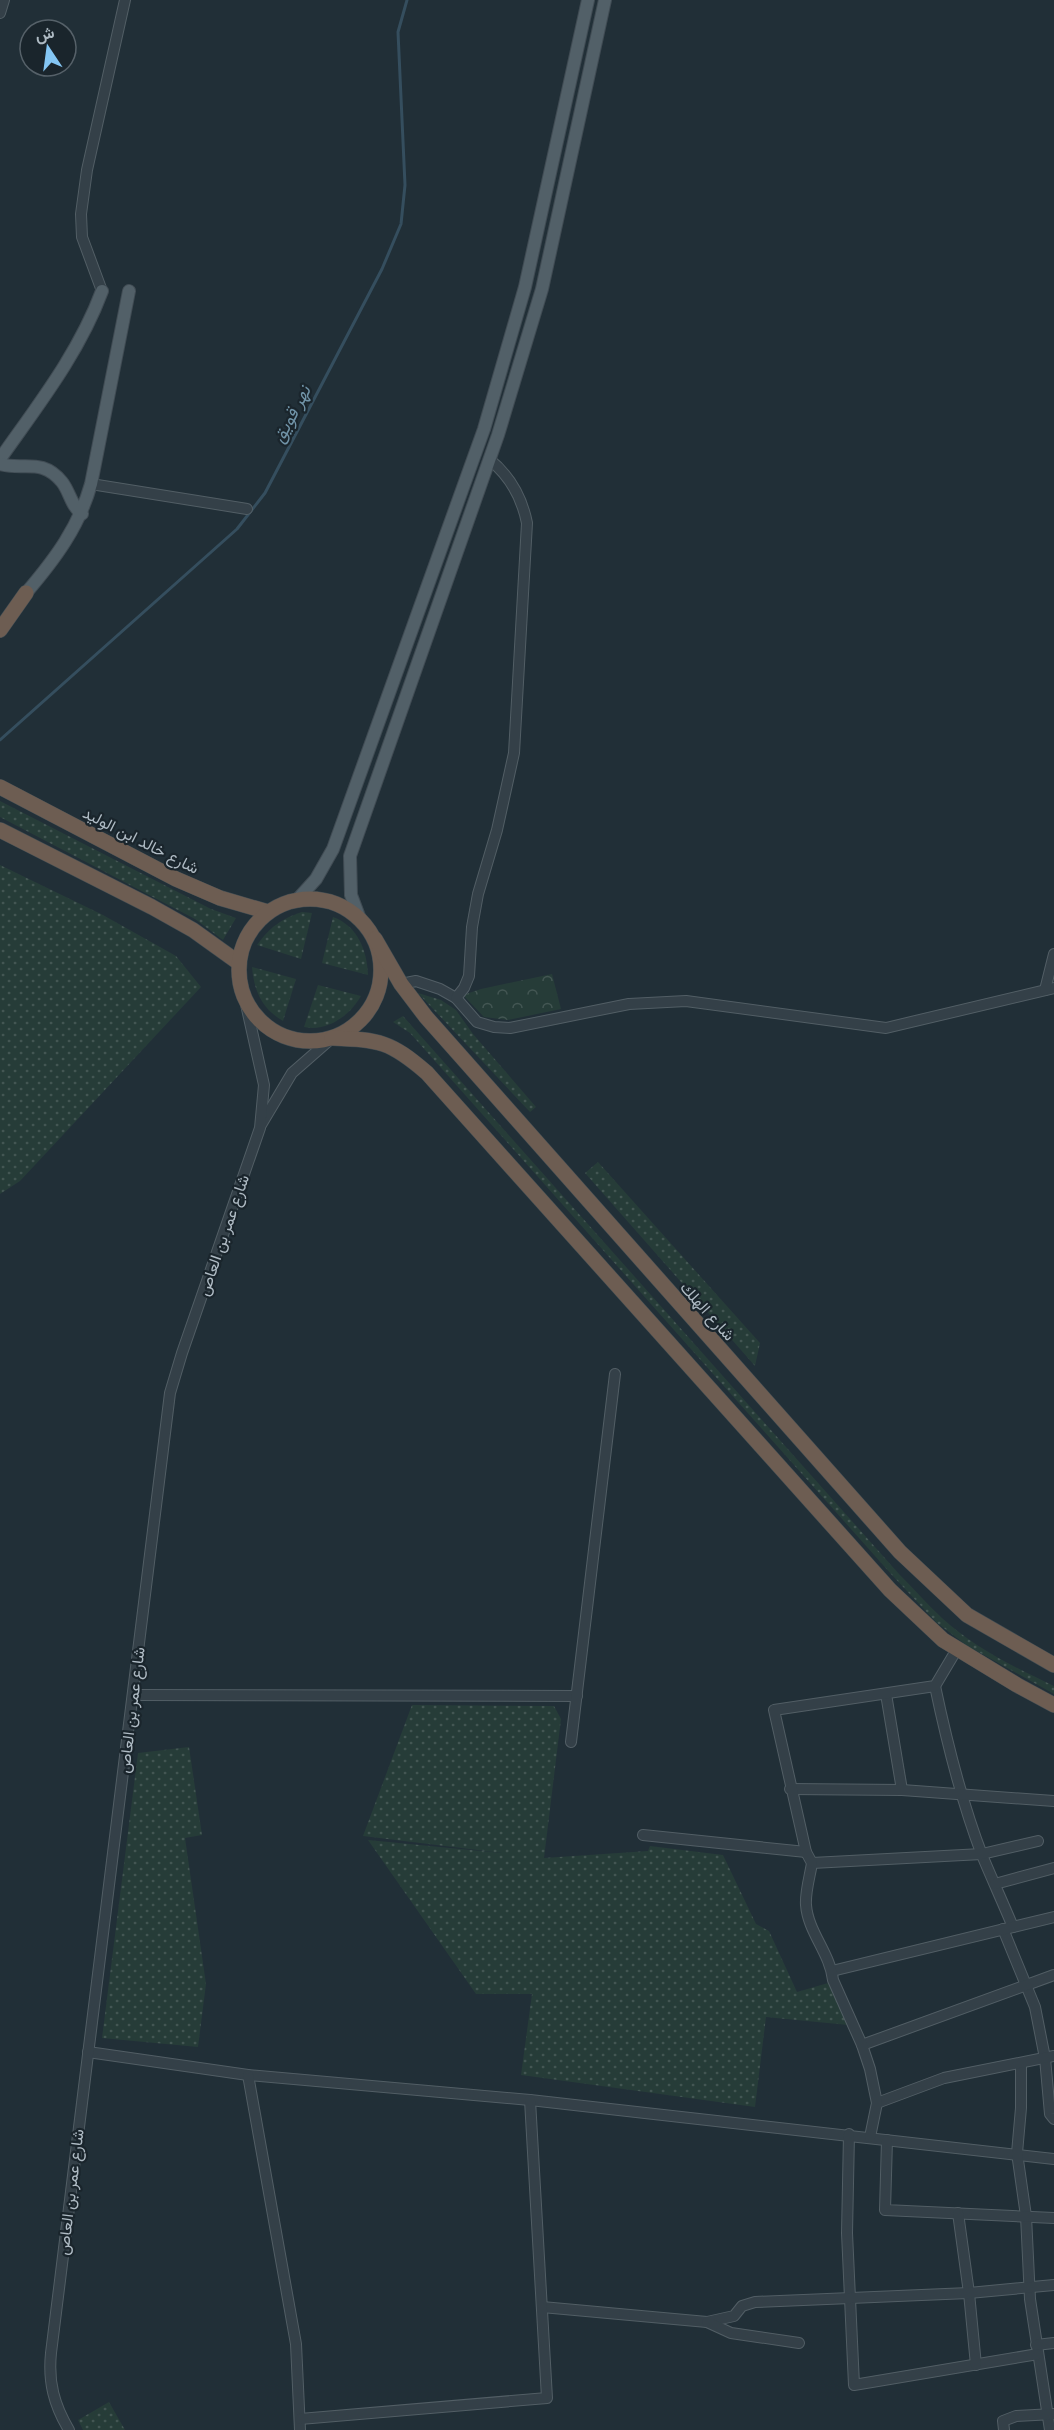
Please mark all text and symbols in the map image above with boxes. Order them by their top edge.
north arrow [18,18,78,78]
text: ش [33,21,56,45]
water label: نهر قويق [266,381,316,447]
street label: شارع خالد ابن الوليد [79,802,202,880]
street label: شارع عمر بن العاص [193,1172,255,1299]
street label: شارع الهلك [675,1277,740,1346]
street label: شارع عمر بن العاص [113,1646,151,1774]
street label: شارع عمر بن العاص [52,2128,90,2256]

